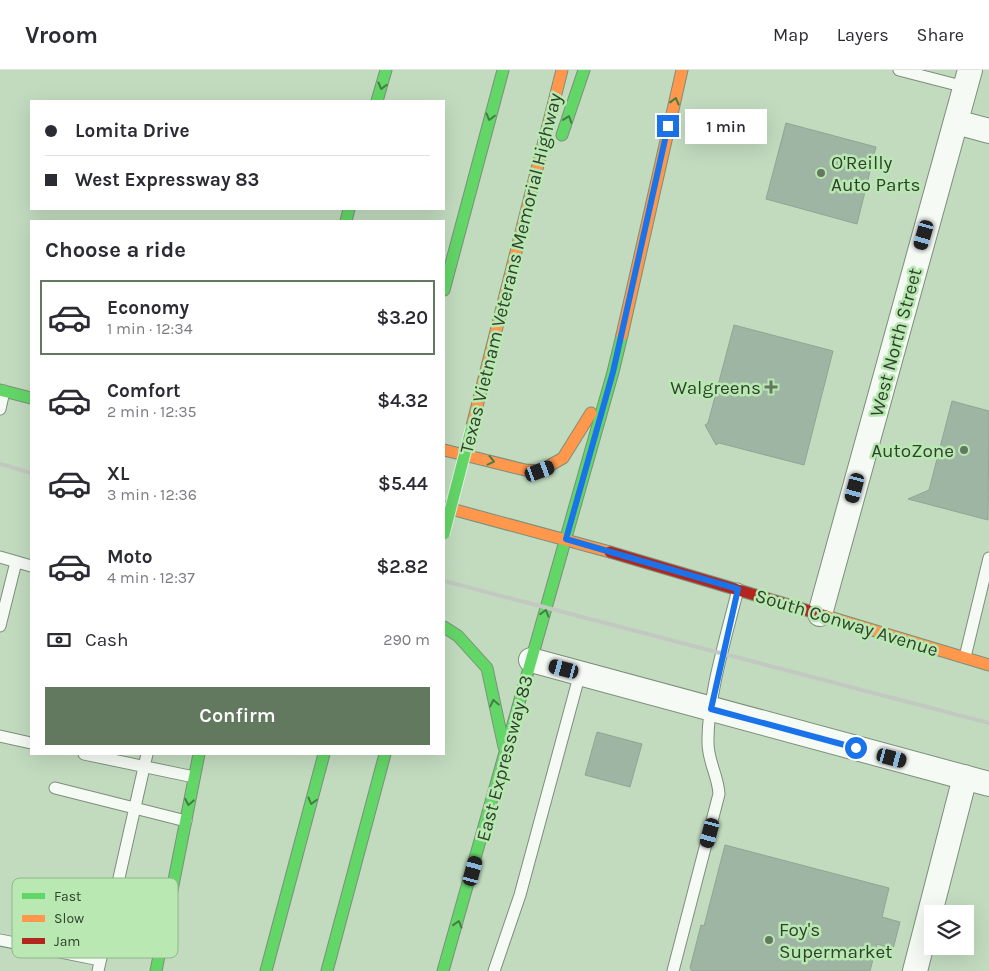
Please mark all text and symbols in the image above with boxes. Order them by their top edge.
text: Vroom [25,21,98,49]
text: Map [773,24,809,46]
text: Layers [837,24,889,46]
text: Share [917,24,964,46]
one-way arrow [377,81,387,89]
street label: Texas Vietnam Veterans Memorial Highway [455,91,566,456]
one-way arrow [669,98,679,106]
callout: 1 min [686,108,768,144]
one-way arrow [485,113,496,122]
one-way arrow [562,115,572,124]
route end [657,115,679,137]
text: 1 min [706,117,746,136]
text: Lomita Drive [75,120,190,142]
place label: O'Reilly Auto Parts [831,152,920,196]
marker: O'Reilly Auto Parts [815,167,827,179]
text: West Expressway 83 [75,169,259,191]
car [912,219,935,251]
text: Choose a ride [45,237,186,263]
street label: West North Street [866,265,926,419]
icon: car [47,295,92,340]
text: Economy [107,297,189,319]
text: $3.20 [376,307,428,329]
text: 1 min · 12:34 [107,319,193,338]
place label: Walgreens [670,377,761,399]
icon: car [47,378,92,423]
text: Comfort [107,380,181,402]
marker: Walgreens [765,381,777,393]
text: $4.32 [377,390,428,412]
text: 2 min · 12:35 [107,402,197,421]
place label: AutoZone [871,440,954,462]
marker: AutoZone [958,444,970,456]
one-way arrow [487,455,496,466]
car [523,459,556,483]
icon: car [47,461,92,506]
text: XL [107,463,129,485]
car [843,472,866,504]
text: $5.44 [378,473,428,495]
text: 3 min · 12:36 [107,485,197,504]
icon: car [47,544,92,589]
text: Moto [107,546,153,568]
text: $2.82 [376,556,428,578]
text: 4 min · 12:37 [107,568,195,587]
street label: South Conway Avenue [753,585,941,661]
one-way arrow [539,610,549,618]
icon: cash [45,626,73,654]
text: Cash [85,629,129,651]
text: 290 m [383,630,430,649]
car [547,658,580,680]
street label: East Expressway 83 [472,673,538,844]
button: Confirm [45,687,430,745]
one-way arrow [489,699,500,707]
route start [845,737,867,759]
car [875,747,908,769]
one-way arrow [307,796,317,804]
one-way arrow [185,797,195,806]
car [698,817,721,849]
car [461,855,484,887]
legend [12,878,178,958]
text: Fast [54,888,81,905]
map controls [924,905,974,955]
button: layers [924,905,974,955]
text: Slow [54,910,84,927]
place label: Foy's Supermarket [779,919,892,963]
one-way arrow [452,921,462,929]
text: Jam [54,933,80,950]
marker: Foy's Supermarket [763,934,775,946]

